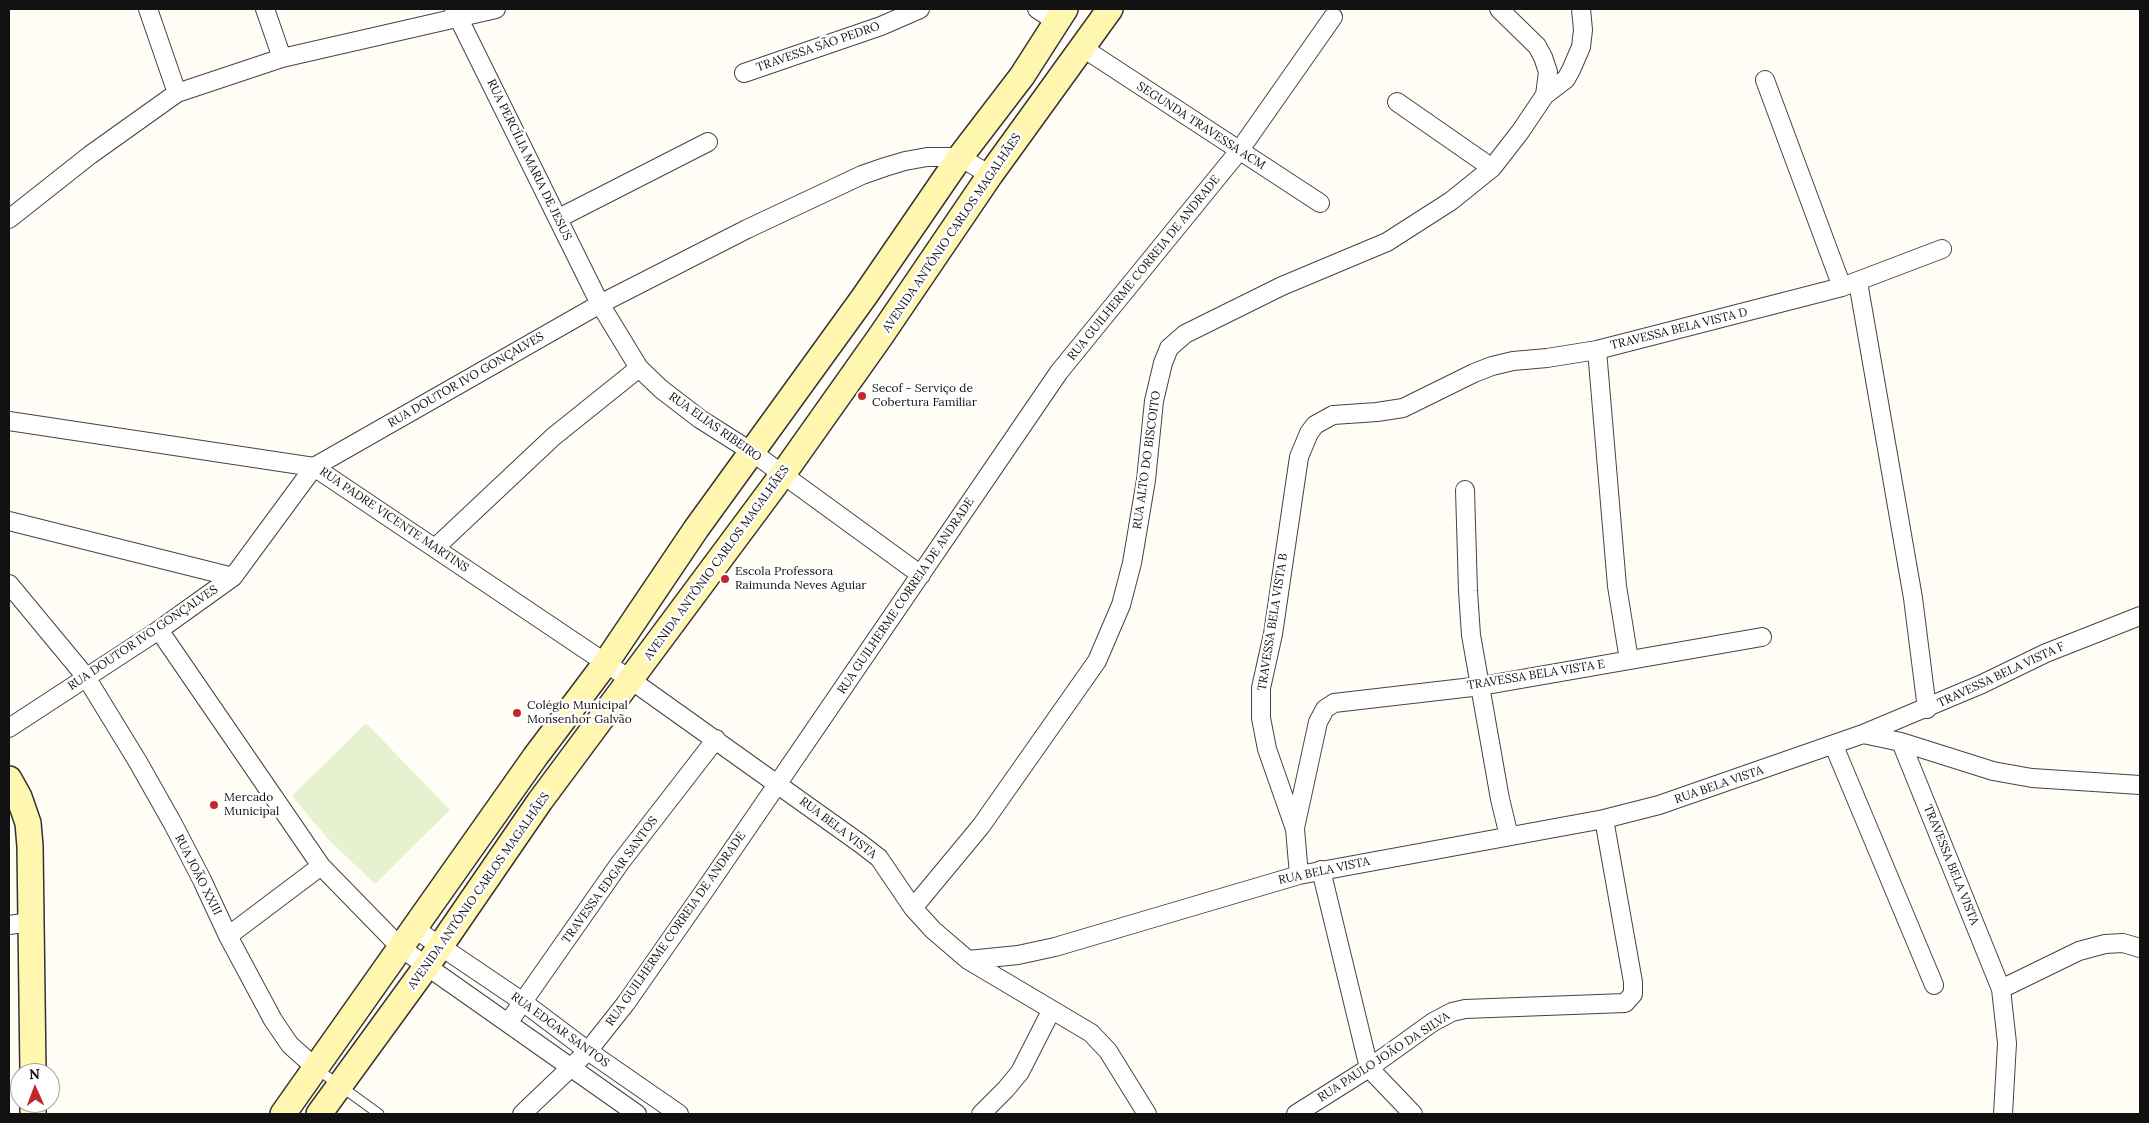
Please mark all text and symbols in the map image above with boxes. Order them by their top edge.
street label: TRAVESSA SÃO PEDRO [754,19,882,75]
street label: RUA PERCÍLIA MARIA DE JESUS [484,77,574,243]
street label: SEGUNDA TRAVESSA ACM [1134,79,1268,173]
street label: AVENIDA ANTÔNIO CARLOS MAGALHÃES [880,131,1024,335]
street label: RUA GUILHERME CORREIA DE ANDRADE [1065,173,1223,363]
street label: TRAVESSA BELA VISTA D [1609,305,1749,353]
street label: RUA DOUTOR IVO GONÇALVES [385,329,547,431]
place label: Secof - Serviço de Cobertura Familiar [872,382,977,410]
street label: RUA ELIAS RIBEIRO [666,389,764,465]
marker: Secof - Serviço de Cobertura Familiar [856,390,868,402]
street label: RUA ALTO DO BISCOITO [1130,390,1164,530]
street label: AVENIDA ANTÔNIO CARLOS MAGALHÃES [641,463,793,663]
street label: RUA PADRE VICENTE MARTINS [317,465,471,575]
street label: RUA GUILHERME CORREIA DE ANDRADE [835,495,977,697]
street label: TRAVESSA BELA VISTA B [1255,552,1291,692]
place label: Escola Professora Raimunda Neves Aguiar [735,565,867,593]
marker: Escola Professora Raimunda Neves Aguiar [719,573,731,585]
street label: RUA DOUTOR IVO GONÇALVES [65,582,221,694]
street label: TRAVESSA BELA VISTA F [1935,639,2067,711]
street label: TRAVESSA BELA VISTA E [1466,657,1606,693]
place label: Colégio Municipal Monsenhor Galvão [527,699,632,727]
marker: Colégio Municipal Monsenhor Galvão [511,707,523,719]
street label: RUA BELA VISTA [1673,763,1765,807]
street label: AVENIDA ANTÔNIO CARLOS MAGALHÃES [405,790,553,992]
place label: Mercado Municipal [224,791,279,819]
street label: RUA BELA VISTA [797,794,879,862]
marker: Mercado Municipal [208,799,220,811]
street label: TRAVESSA BELA VISTA [1920,803,1982,927]
street label: TRAVESSA EDGAR SANTOS [559,814,661,946]
street label: RUA GUILHERME CORREIA DE ANDRADE [603,829,749,1029]
street label: RUA JOÃO XXIII [171,832,225,918]
street label: RUA BELA VISTA [1277,854,1371,888]
street label: RUA EDGAR SANTOS [508,989,612,1071]
street label: RUA PAULO JOÃO DA SILVA [1315,1009,1453,1105]
north arrow [10,1063,60,1113]
text: N [29,1065,40,1083]

